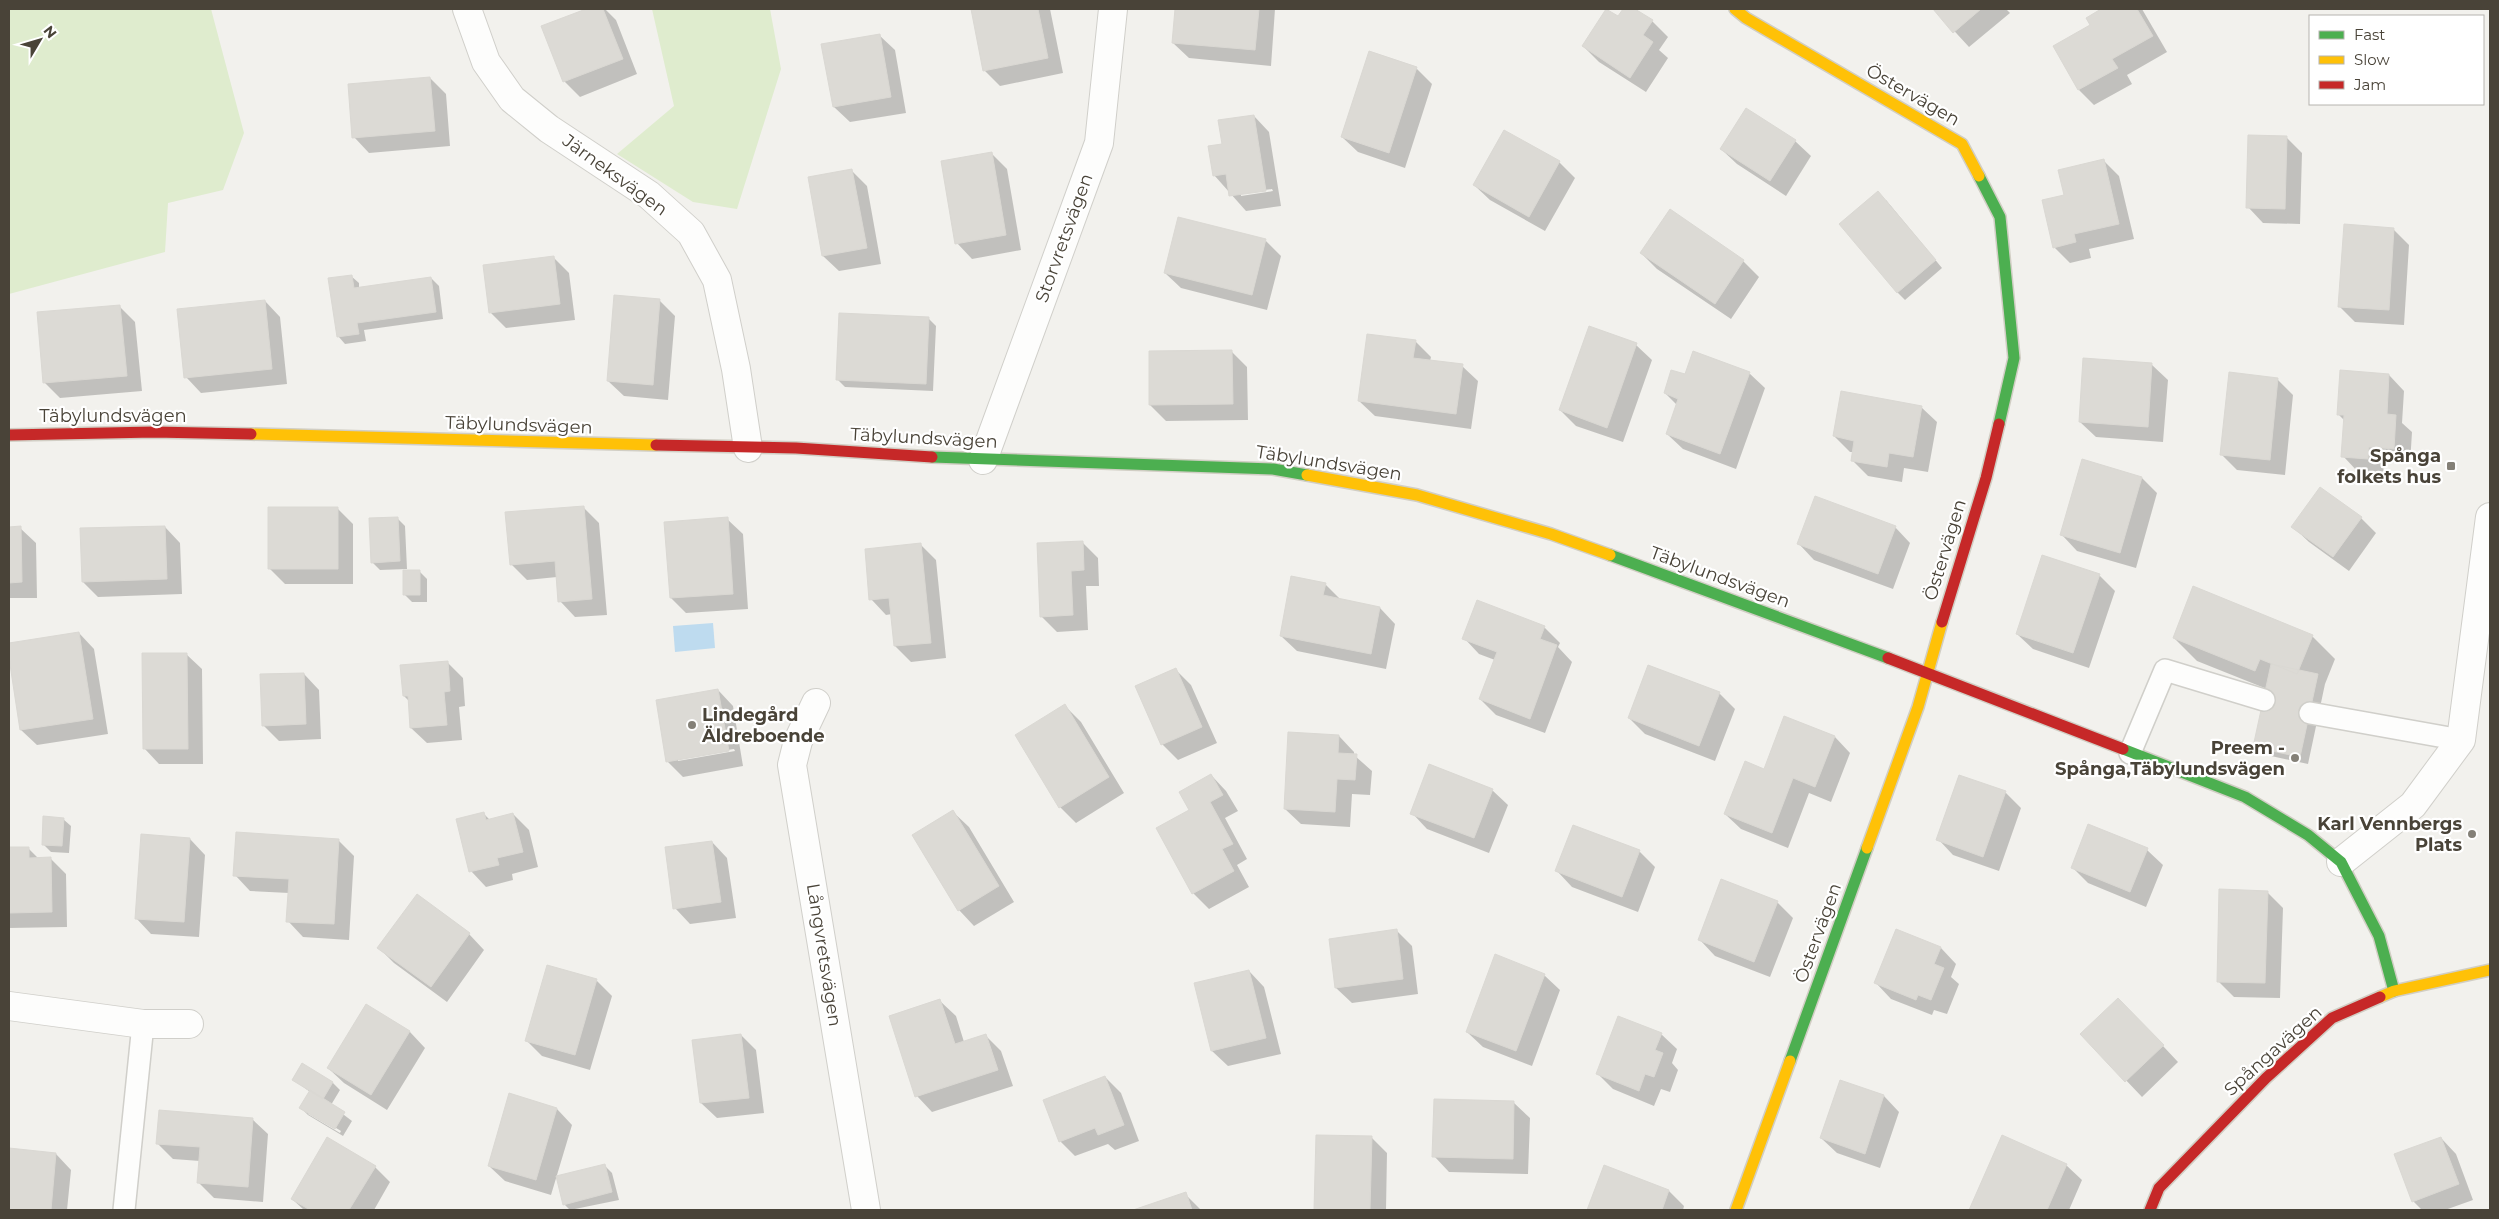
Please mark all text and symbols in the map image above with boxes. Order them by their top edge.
north arrow [15,15,65,65]
legend [2309,15,2484,105]
text: N [40,22,61,42]
text: Fast [2354,25,2385,44]
text: Slow [2354,50,2390,69]
street label: Östervägen [1862,59,1964,131]
text: Jam [2353,75,2386,94]
street label: Järneksvägen [557,129,672,220]
street label: Storvretsvägen [1030,170,1098,306]
street label: Täbylundsvägen [39,405,187,427]
street label: Täbylundsvägen [445,411,593,439]
street label: Täbylundsvägen [850,423,998,453]
street label: Täbylundsvägen [1254,441,1404,485]
place label: Spånga folkets hus [2337,445,2441,488]
marker: Spånga folkets hus [2445,460,2457,472]
street label: Östervägen [1919,497,1971,603]
street label: Täbylundsvägen [1647,541,1793,613]
place label: Lindegård Äldreboende [701,704,825,747]
marker: Lindegård Äldreboende [686,719,698,731]
place label: Preem - Spånga,Täbylundsvägen [2055,737,2285,780]
marker: Preem - Spånga,Täbylundsvägen [2289,752,2301,764]
place label: Karl Vennbergs Plats [2317,813,2462,856]
marker: Karl Vennbergs Plats [2466,828,2478,840]
street label: Östervägen [1790,880,1846,986]
street label: Långvretsvägen [802,882,846,1028]
street label: Spångavägen [2220,1001,2326,1101]

